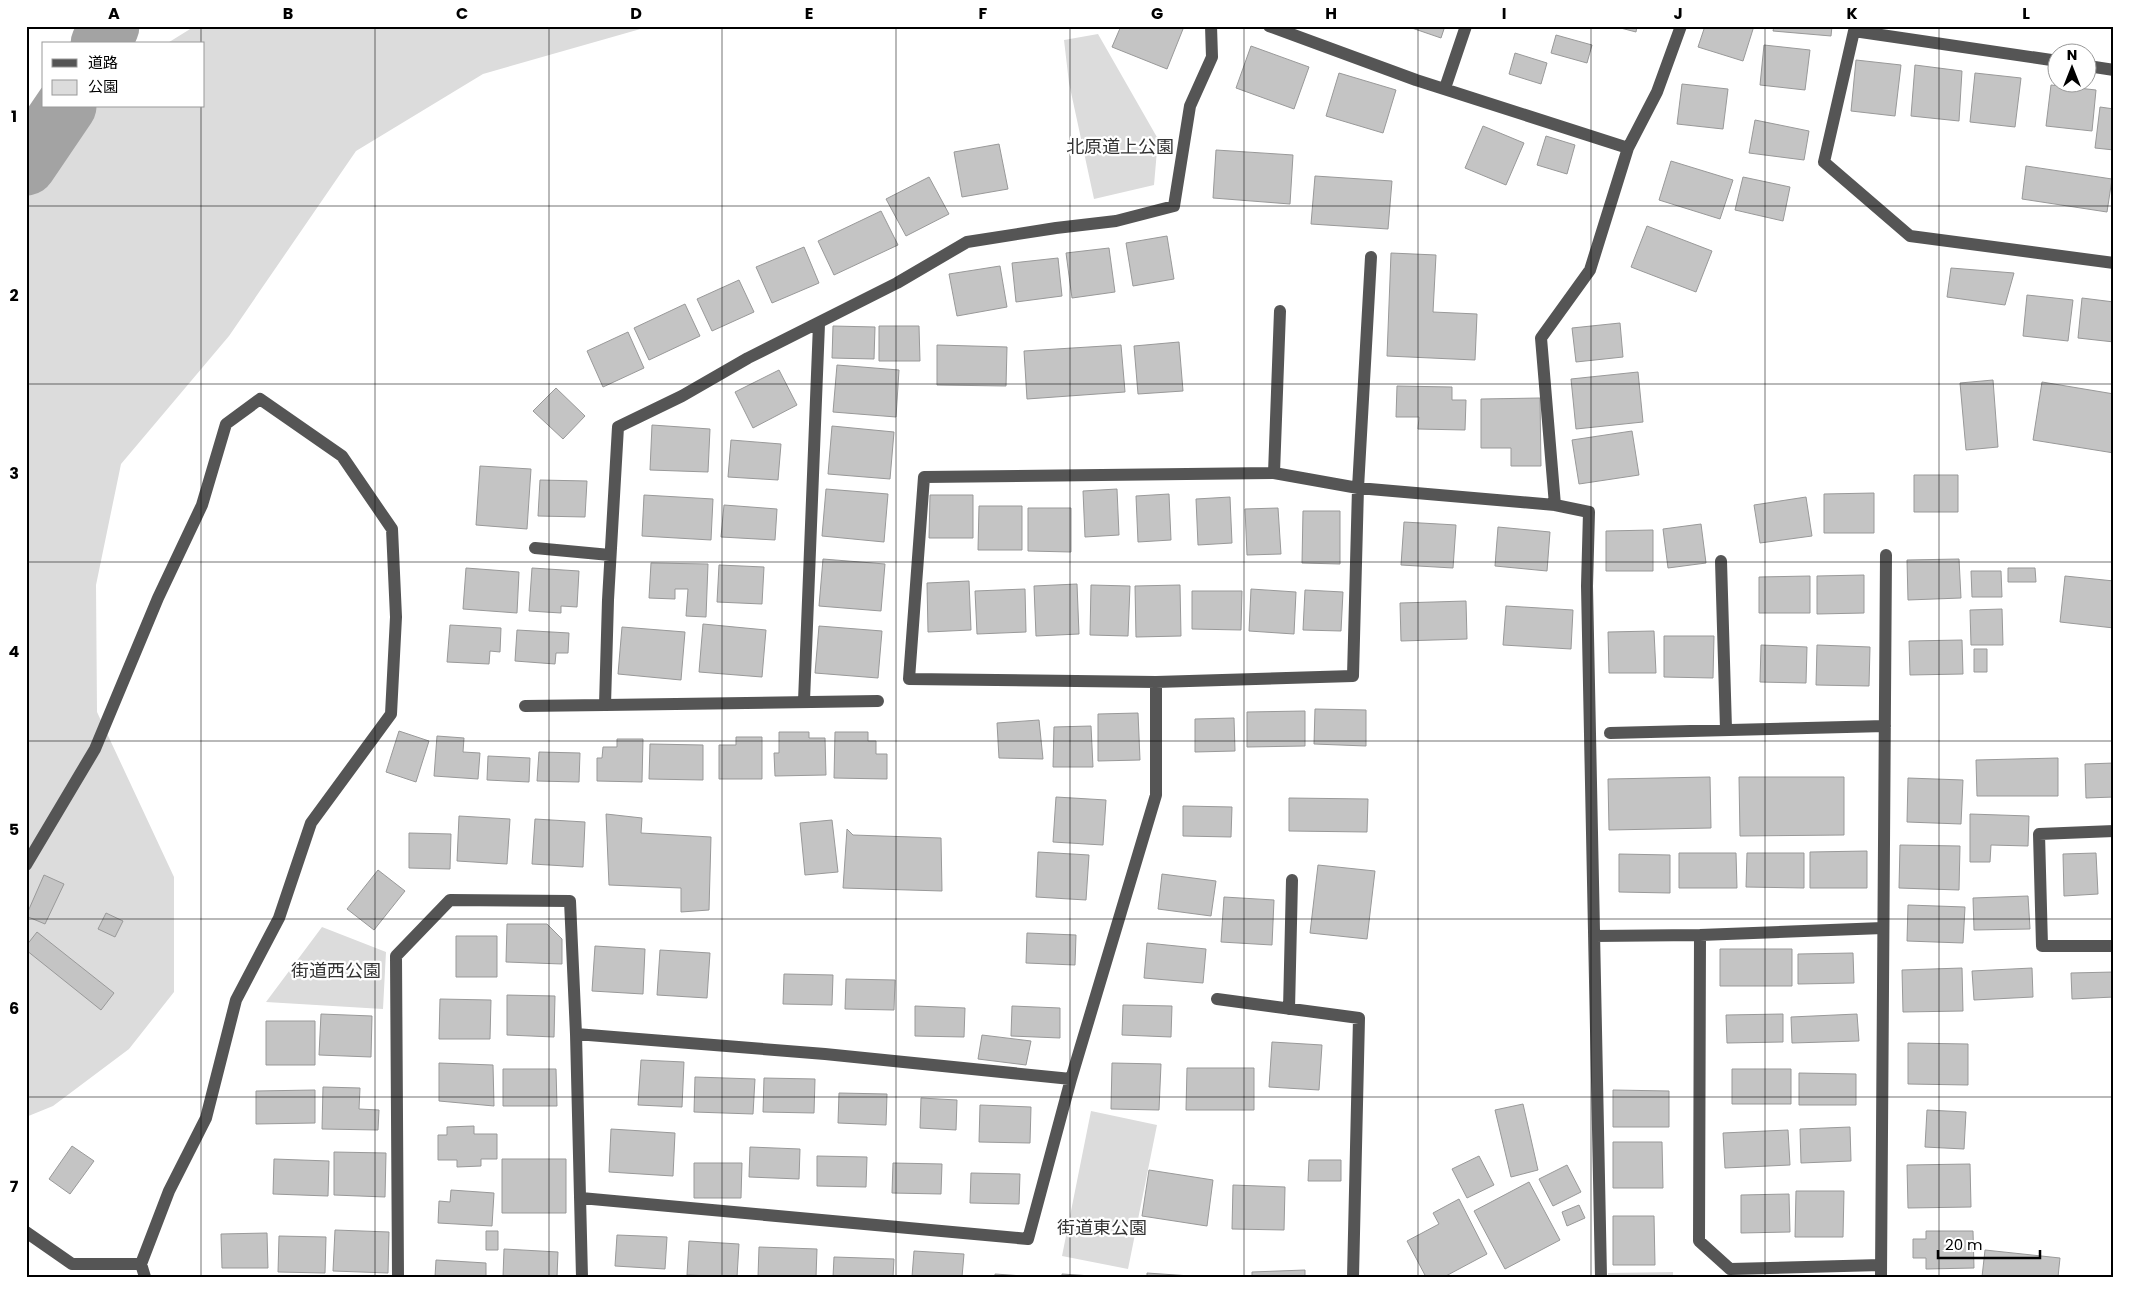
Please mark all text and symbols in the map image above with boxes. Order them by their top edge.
text: A [108,2,120,25]
text: B [283,2,293,25]
text: C [456,2,468,25]
text: D [630,2,642,25]
text: E [805,2,813,25]
text: F [979,2,988,25]
text: G [1151,2,1163,25]
text: H [1325,2,1337,25]
text: I [1502,2,1506,25]
text: J [1673,2,1683,25]
text: K [1846,2,1858,25]
text: L [2022,2,2030,25]
legend [42,42,205,108]
north arrow [2048,42,2098,92]
text: N [2067,45,2077,65]
text: 道路 [88,52,118,73]
text: 公園 [88,76,118,97]
text: 1 [11,105,17,128]
park label: 北原道上公園 [1066,134,1174,159]
text: 2 [9,284,19,307]
text: 3 [9,462,19,485]
text: 4 [9,640,20,663]
text: 5 [9,818,19,841]
park label: 街道西公園 [291,958,381,983]
text: 6 [9,997,19,1020]
text: 7 [10,1175,19,1198]
park label: 街道東公園 [1057,1215,1147,1240]
scale bar [1938,1228,2040,1260]
text: 20 m [1945,1234,1983,1255]

